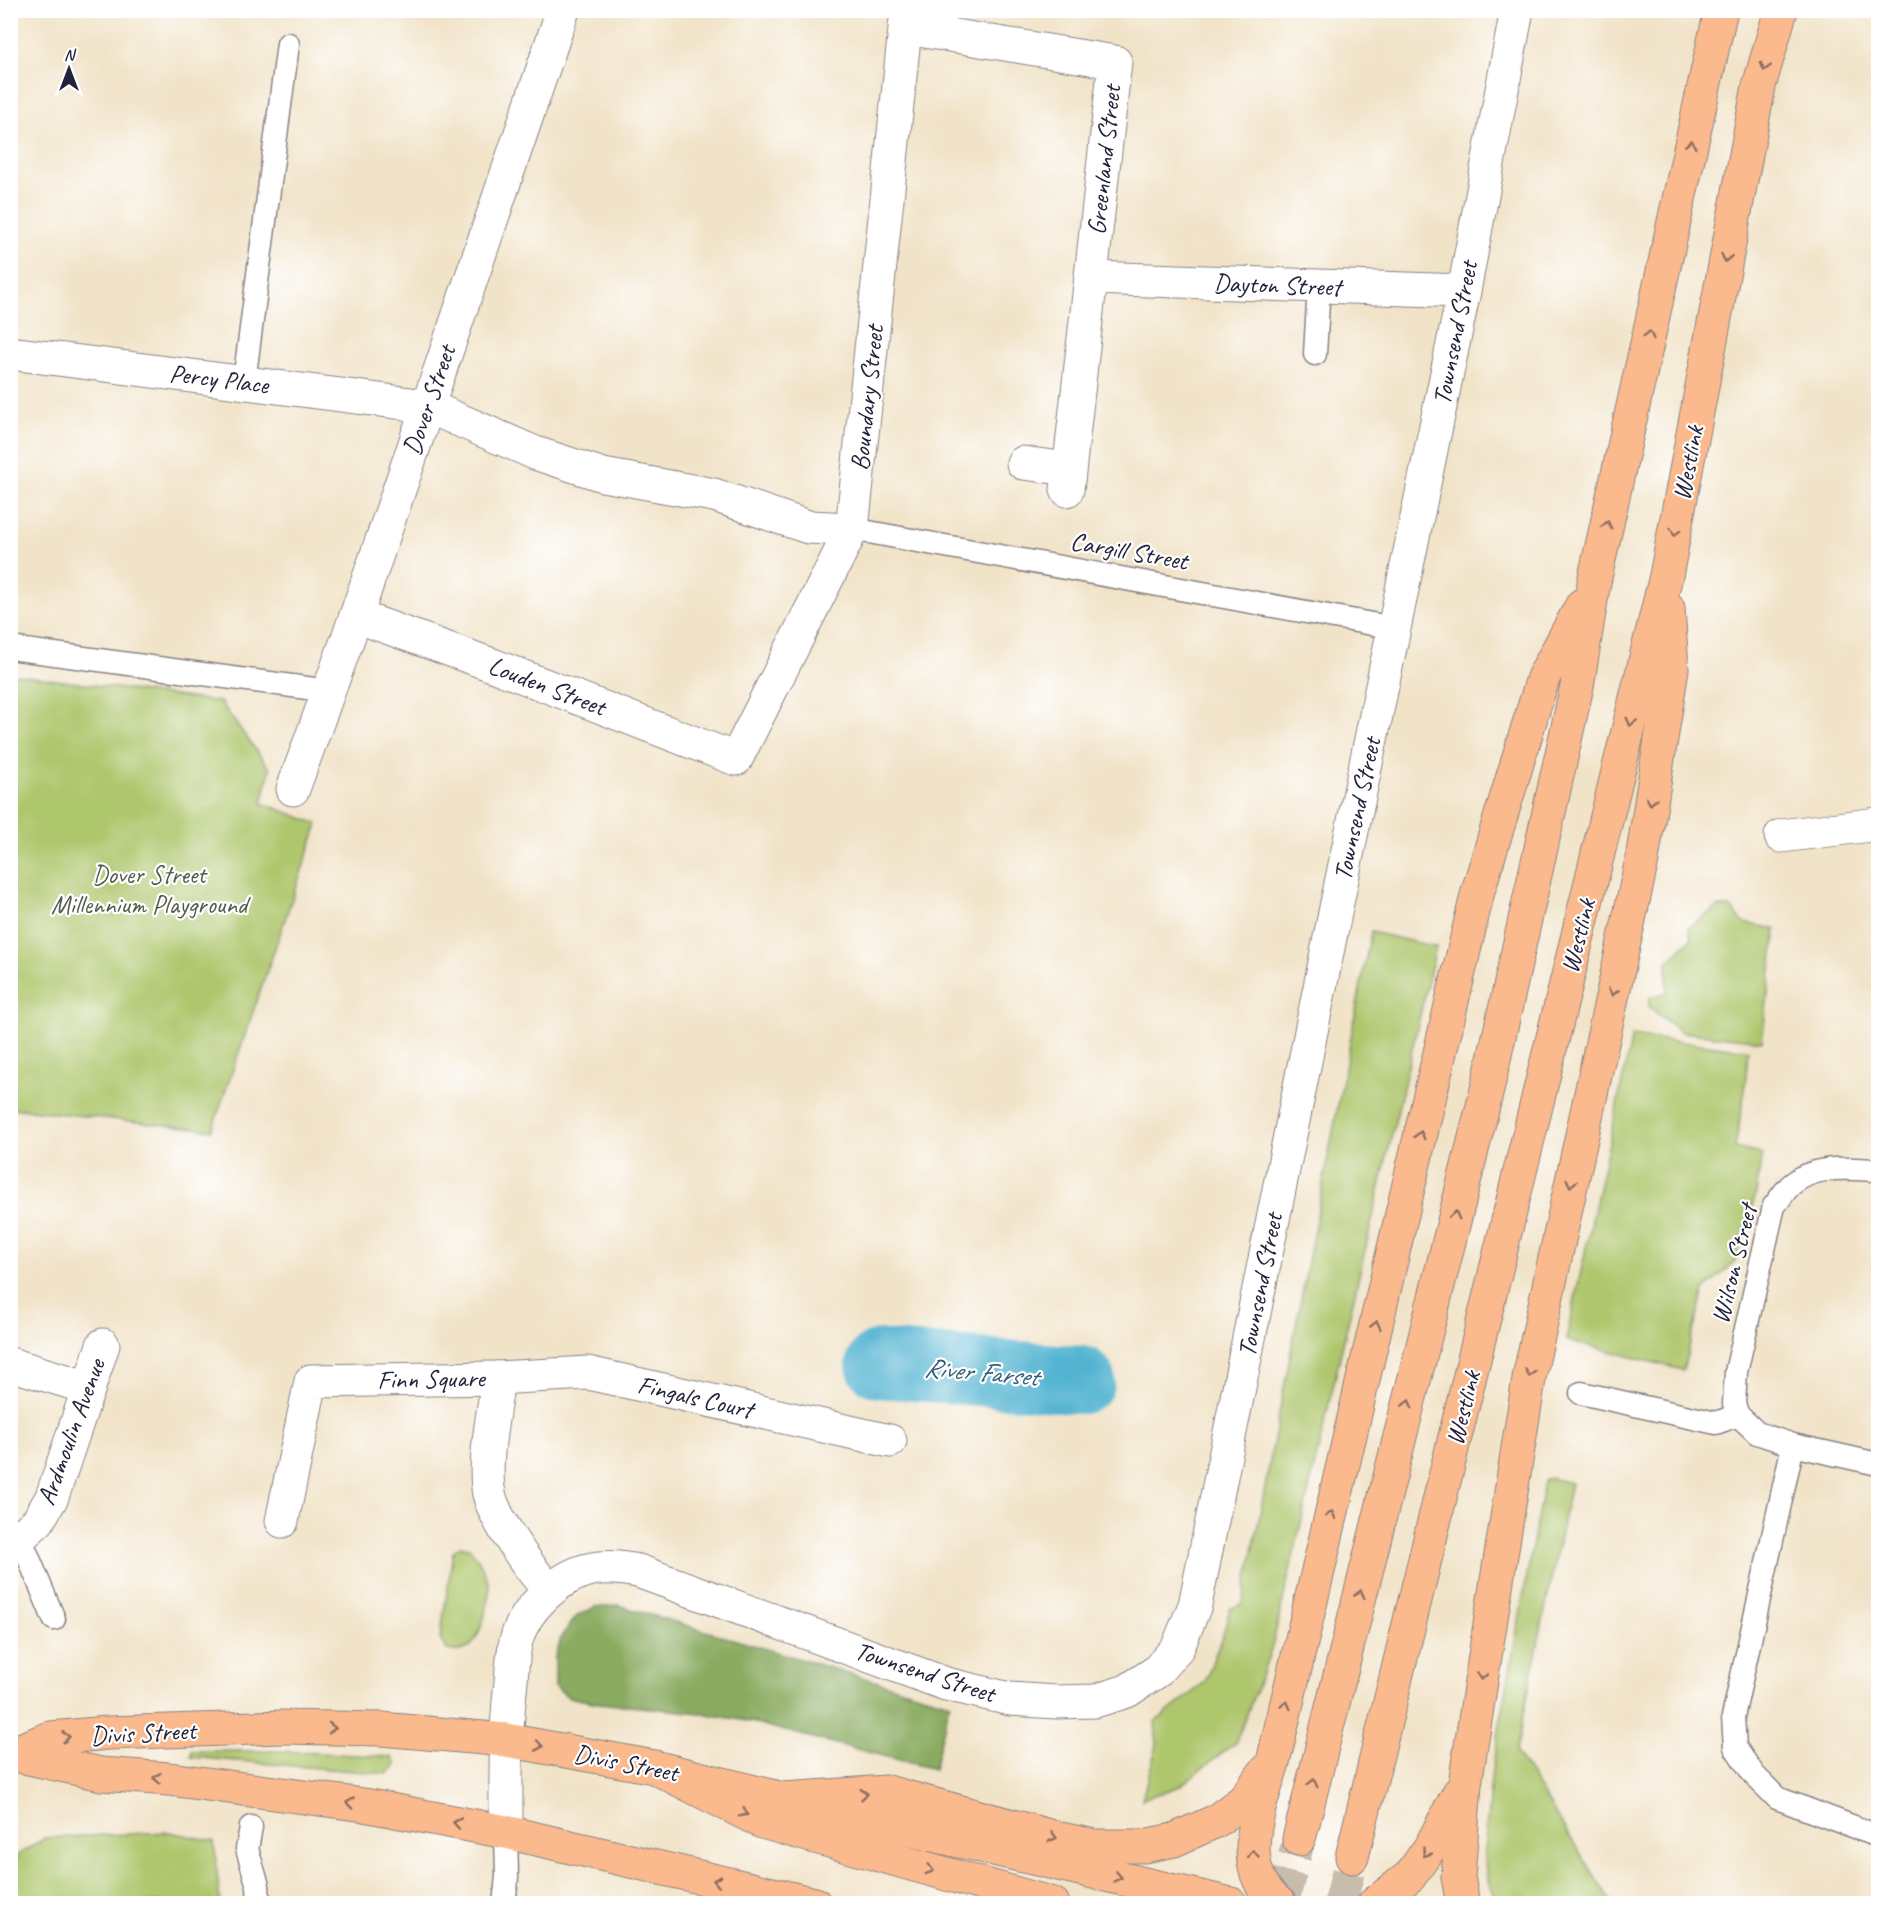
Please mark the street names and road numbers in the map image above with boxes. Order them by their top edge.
street label: Greenland Street [1080,81,1128,236]
street label: Townsend Street [1425,256,1486,407]
street label: Dayton Street [1213,266,1344,304]
street label: Boundary Street [843,322,891,472]
street label: Dover Street [395,339,464,459]
street label: Percy Place [168,357,272,402]
street label: Westlink [1665,421,1712,503]
street label: Cargill Street [1068,524,1192,578]
street label: Louden Street [484,649,612,724]
street label: Townsend Street [1326,732,1389,883]
street label: Westlink [1553,894,1603,977]
street label: Wilson Street [1703,1198,1766,1327]
street label: Townsend Street [1230,1208,1291,1359]
street label: Ardmoulin Avenue [29,1353,113,1509]
street label: Finn Square [377,1362,487,1396]
street label: Westlink [1438,1366,1488,1449]
street label: Fingals Court [634,1368,759,1427]
street label: Townsend Street [851,1634,1001,1711]
street label: Divis Street [90,1714,199,1752]
street label: Divis Street [571,1737,683,1790]

